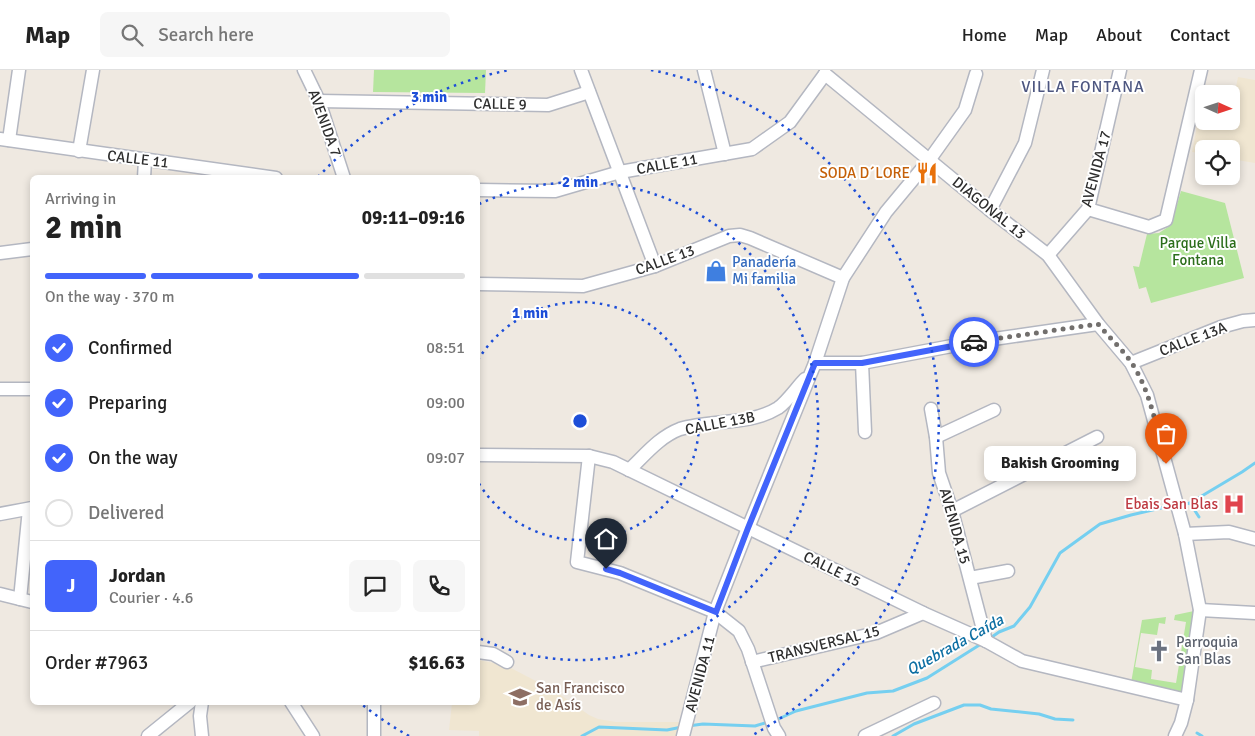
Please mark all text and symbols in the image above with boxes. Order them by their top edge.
search box [100,12,450,57]
text: Map [25,20,70,50]
icon: search [118,21,146,49]
text: Search here [158,23,254,47]
text: Home [962,24,1007,46]
text: Map [1035,24,1068,46]
text: About [1096,24,1142,46]
text: Contact [1170,24,1230,46]
district label: VILLA FONTANA [1021,77,1145,97]
north arrow [1195,85,1240,130]
map controls [1195,85,1240,185]
street label: AVENIDA 7 [305,87,345,159]
text: 3 min [411,88,447,106]
street label: CALLE 9 [473,95,527,113]
street label: AVENIDA 17 [1077,129,1115,209]
button: locate [1195,140,1240,185]
street label: CALLE 11 [106,146,170,172]
street label: CALLE 11 [635,150,699,178]
restaurant icon: SODA D´LORE [914,160,940,186]
place label: SODA D´LORE [819,164,910,182]
text: 2 min [562,173,598,191]
street label: DIAGONAL 13 [949,173,1029,243]
text: Arriving in [45,189,116,209]
text: 09:11–09:16 [362,206,465,230]
text: 2 min [45,208,122,247]
park label: Parque Villa Fontana [1159,234,1237,269]
street label: CALLE 13 [633,241,697,279]
place label: Panadería Mi familia [732,253,796,288]
shop icon: Panadería Mi familia [703,258,729,284]
text: On the way · 370 m [45,287,175,307]
text: 1 min [512,304,548,322]
courier [949,317,999,367]
street label: CALLE 13A [1157,318,1229,360]
icon: car [960,328,988,356]
icon: check [45,334,73,362]
text: Confirmed [88,336,172,360]
text: 08:51 [426,338,465,358]
icon: check [45,389,73,417]
text: Preparing [88,391,167,415]
text: 09:00 [426,393,465,413]
street label: CALLE 13B [684,407,756,439]
centre of rings [571,412,589,430]
pin [1145,413,1187,464]
icon: bag [1152,420,1180,448]
icon: check [45,444,73,472]
text: On the way [88,446,178,470]
callout: Bakish Grooming [984,446,1136,482]
text: 09:07 [426,448,465,468]
text: Bakish Grooming [1001,453,1119,473]
street label: AVENIDA 15 [936,486,974,566]
hospital icon: Ebais San Blas [1221,491,1247,517]
place label: Ebais San Blas [1125,495,1218,513]
text: Delivered [88,501,164,525]
pin [585,518,627,569]
icon: home [592,525,620,553]
street label: CALLE 15 [800,547,864,591]
button: chat [349,560,401,612]
button: phone [413,560,465,612]
text: Jordan [109,564,166,588]
text: J [67,574,75,598]
text: Courier · 4.6 [109,588,193,608]
water label: Quebrada Caída [903,610,1008,680]
street label: TRANSVERSAL 15 [766,621,882,667]
place label: Parroquia San Blas [1176,633,1238,668]
street label: AVENIDA 11 [681,634,719,714]
church icon: Parroquia San Blas [1146,638,1172,664]
text: Order #7963 [45,651,148,675]
text: $16.63 [408,651,465,675]
place label: San Francisco de Asís [536,679,625,714]
school or university icon: San Francisco de Asís [507,684,533,710]

